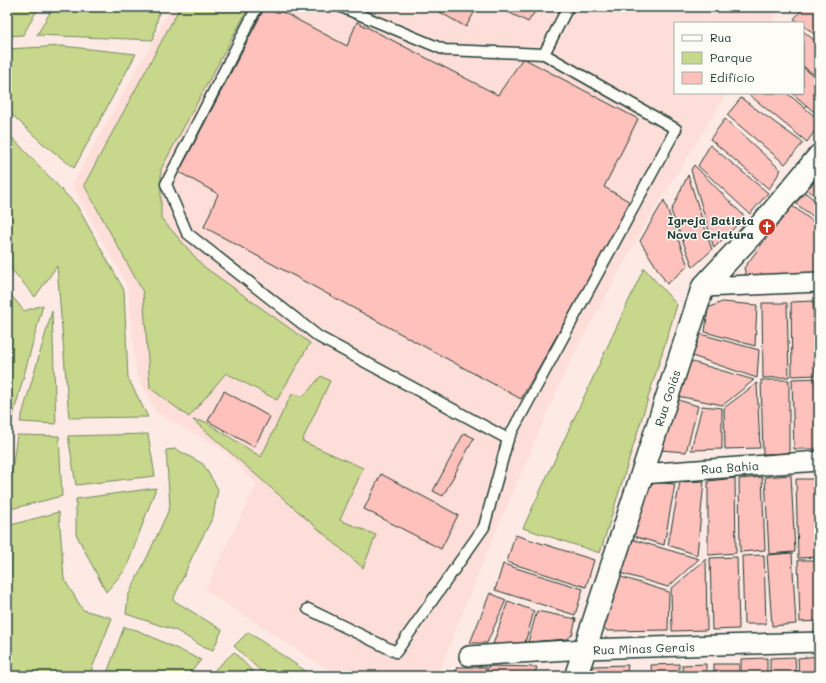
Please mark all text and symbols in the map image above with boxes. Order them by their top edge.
legend [674,22,804,94]
text: Rua [710,29,732,45]
text: Parque [710,49,753,65]
text: Edifício [710,69,754,85]
place label: Igreja Batista Nova Criatura [667,212,754,242]
church icon: Igreja Batista Nova Criatura [757,217,777,237]
street label: Rua Goiás [650,368,684,428]
street label: Rua Bahia [700,457,760,477]
street label: Rua Minas Gerais [593,638,695,658]

